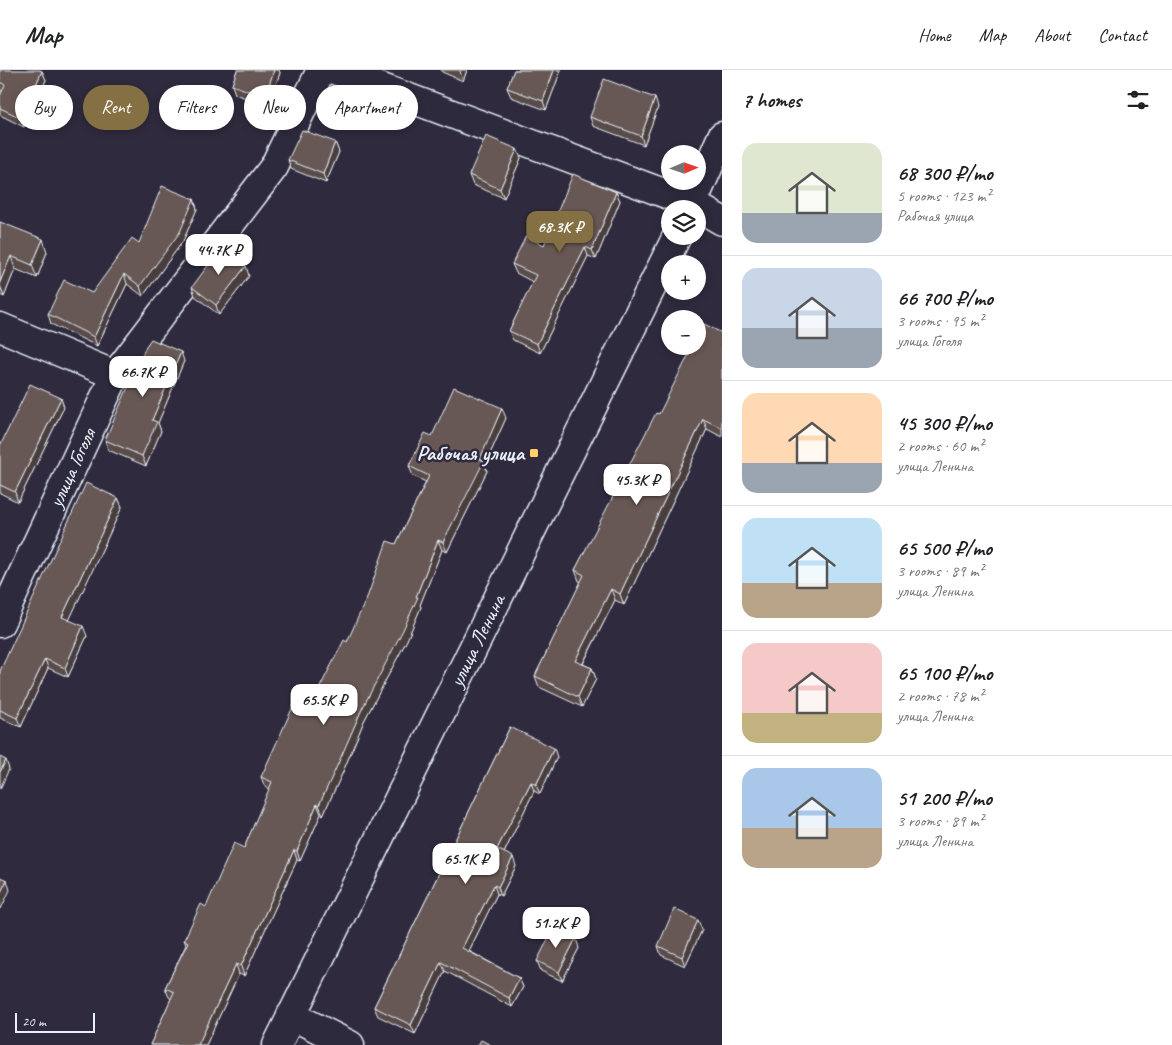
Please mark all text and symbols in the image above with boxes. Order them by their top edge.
text: Map [25,20,62,50]
text: Home [918,24,951,46]
text: Map [979,24,1006,46]
text: About [1034,24,1070,46]
text: Contact [1098,24,1147,46]
chip: Buy [15,85,73,130]
chip: Rent [83,85,149,130]
chip: Filters [159,85,234,130]
chip: New [244,85,306,130]
chip: Apartment [316,85,418,130]
icon: filters [1124,86,1152,114]
text: 7 homes [742,87,801,113]
north arrow [661,145,706,190]
map controls [661,145,706,355]
text: 68 300 ₽/mo [897,160,993,186]
icon: home [782,163,842,223]
text: 5 rooms · 123 m² [897,186,991,206]
button: layers [661,200,706,245]
text: Рабочая улица [897,206,973,226]
pin: 68.3K ₽ [514,210,606,253]
text: 68.3K ₽ [537,217,583,237]
pin: 44.7K ₽ [173,234,265,276]
text: 44.7K ₽ [197,240,241,260]
button: + [661,255,706,300]
text: 66 700 ₽/mo [897,285,993,311]
icon: home [782,288,842,348]
button: − [661,310,706,355]
text: 3 rooms · 95 m² [897,311,983,331]
text: улица Гоголя [897,331,961,351]
pin: 66.7K ₽ [97,356,189,398]
text: 66.7K ₽ [120,362,166,382]
text: 45 300 ₽/mo [897,410,992,436]
icon: home [782,413,842,473]
street label: улица Гоголя [42,423,102,513]
text: 2 rooms · 60 m² [897,436,983,456]
place label: Рабочая улица [417,440,526,467]
marker: Рабочая улица [528,447,540,459]
text: улица Ленина [897,456,973,476]
pin: 45.3K ₽ [591,464,683,506]
text: 45.3K ₽ [615,470,659,490]
text: 65 500 ₽/mo [897,535,992,561]
icon: home [782,538,842,598]
text: 3 rooms · 89 m² [897,561,983,581]
text: улица Ленина [897,581,973,601]
street label: улица Ленина [442,588,512,693]
text: 65 100 ₽/mo [897,660,992,686]
icon: home [782,663,842,723]
pin: 65.5K ₽ [278,684,370,726]
text: 2 rooms · 78 m² [897,686,983,706]
text: 65.5K ₽ [302,690,346,710]
text: улица Ленина [897,706,973,726]
text: 51 200 ₽/mo [897,785,992,811]
icon: home [782,788,842,848]
text: 3 rooms · 89 m² [897,811,983,831]
text: улица Ленина [897,831,973,851]
pin: 65.1K ₽ [420,842,512,885]
text: 65.1K ₽ [443,849,489,869]
pin: 51.2K ₽ [510,906,602,949]
text: 51.2K ₽ [534,913,578,933]
scale bar [15,1010,95,1033]
text: 20 m [22,1013,46,1030]

